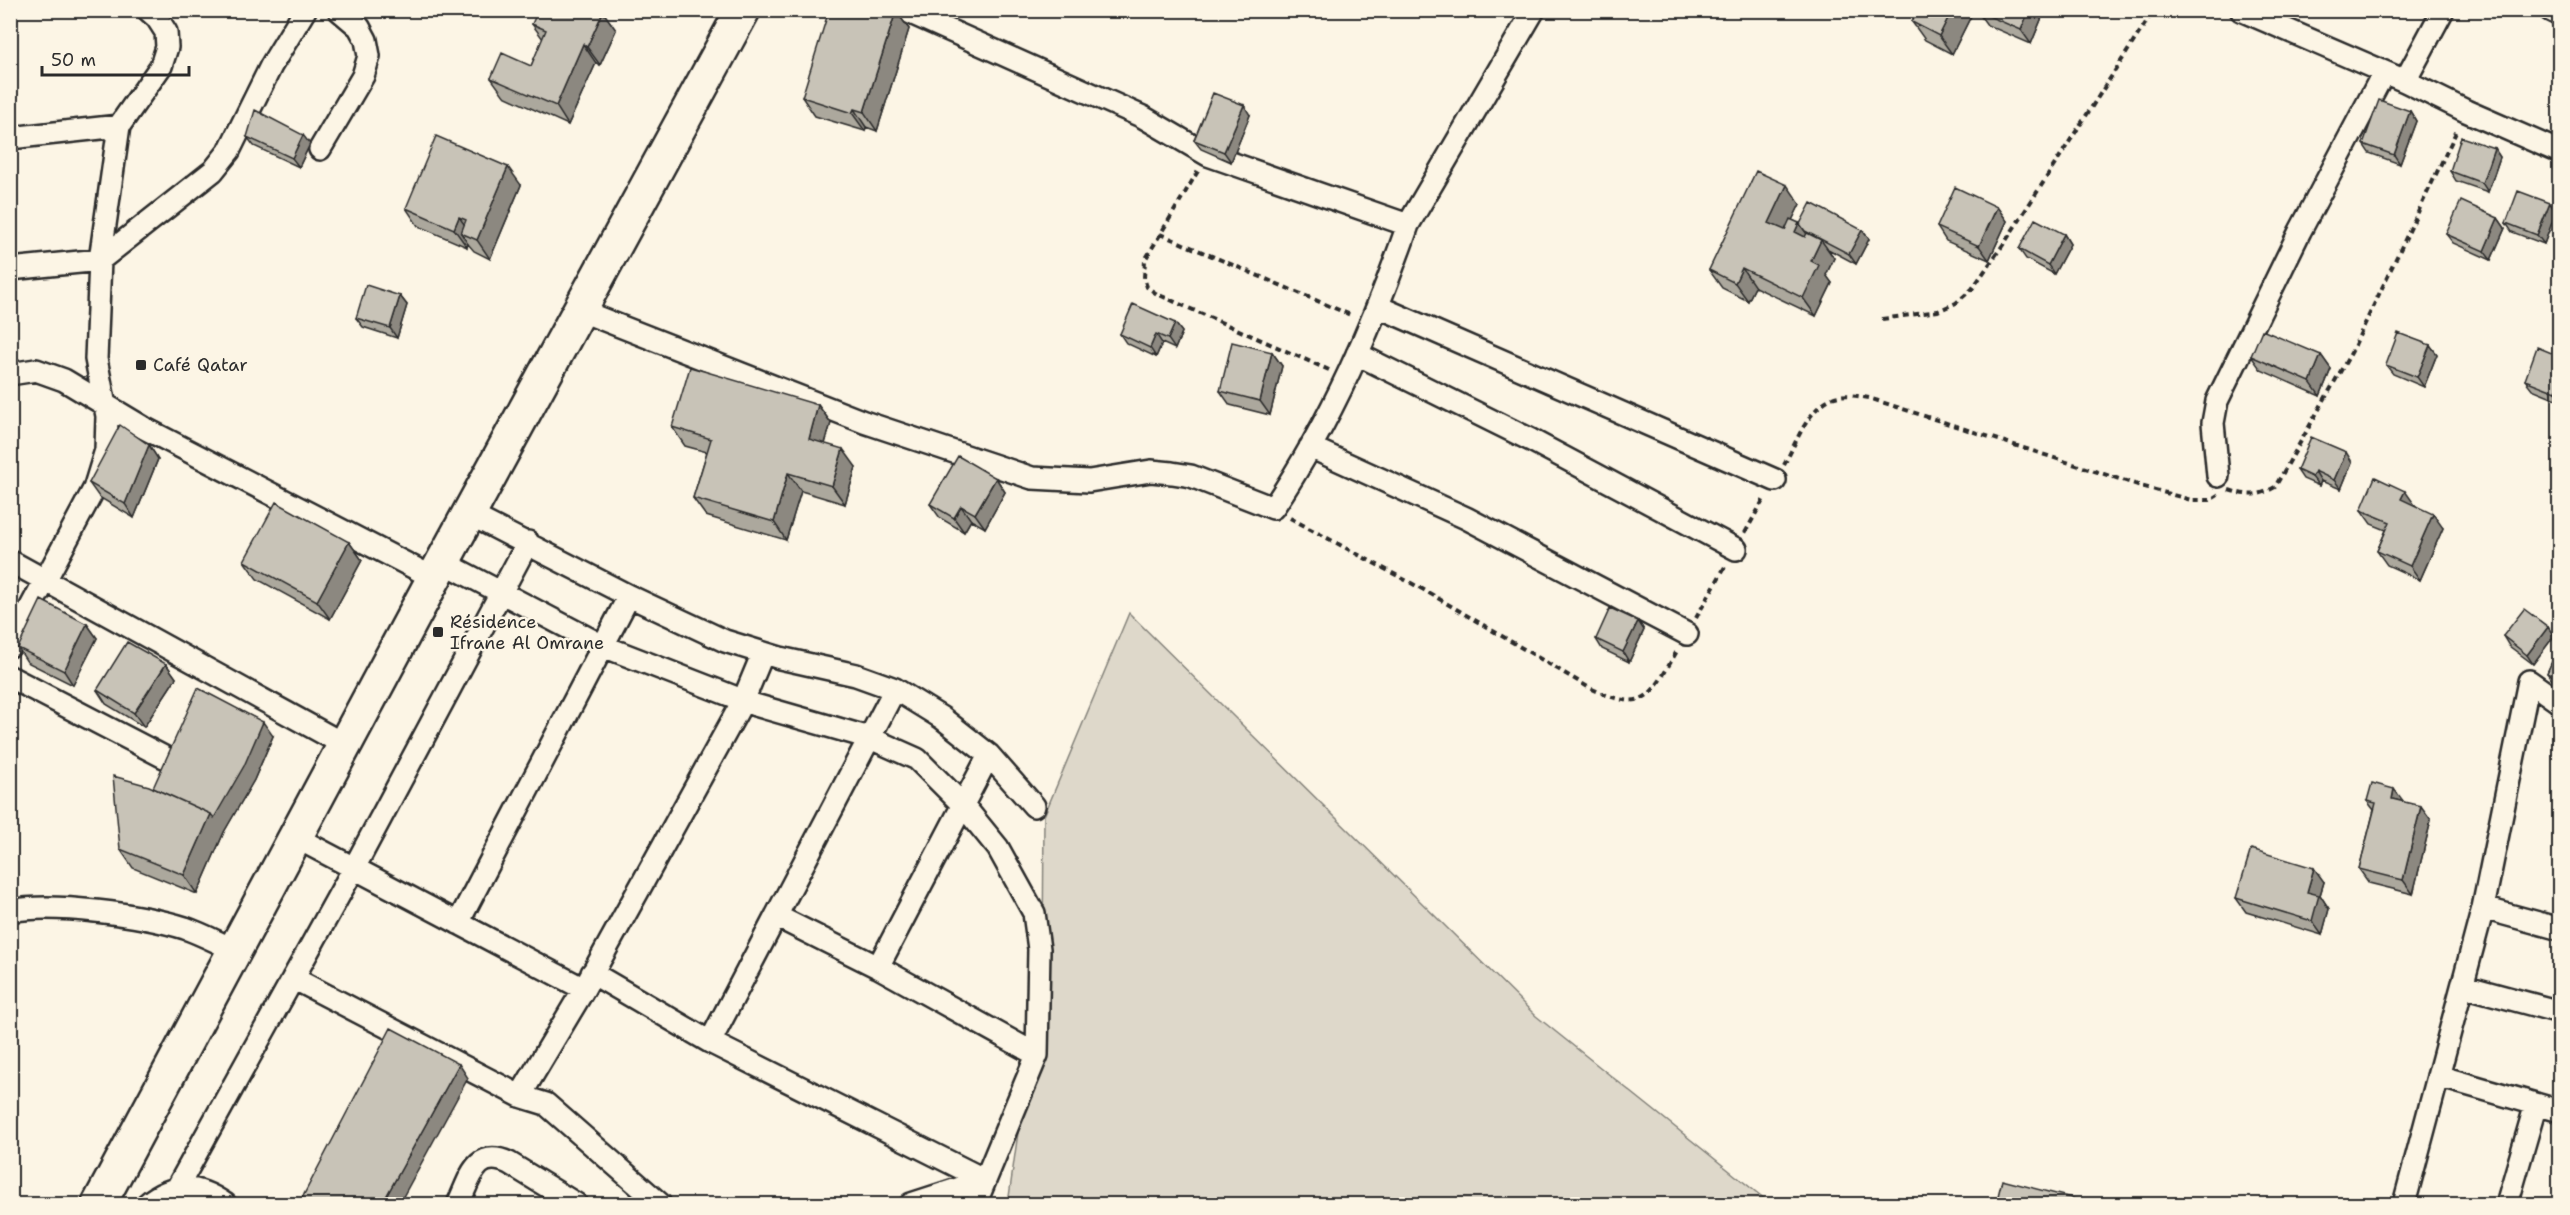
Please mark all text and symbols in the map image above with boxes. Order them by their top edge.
scale bar [42,39,189,77]
text: 50 m [51,48,96,72]
place label: Café Qatar [153,353,248,377]
marker: Café Qatar [134,358,148,372]
place label: Résidence Ifrane Al Omrane [450,610,604,655]
marker: Résidence Ifrane Al Omrane [431,625,445,639]

